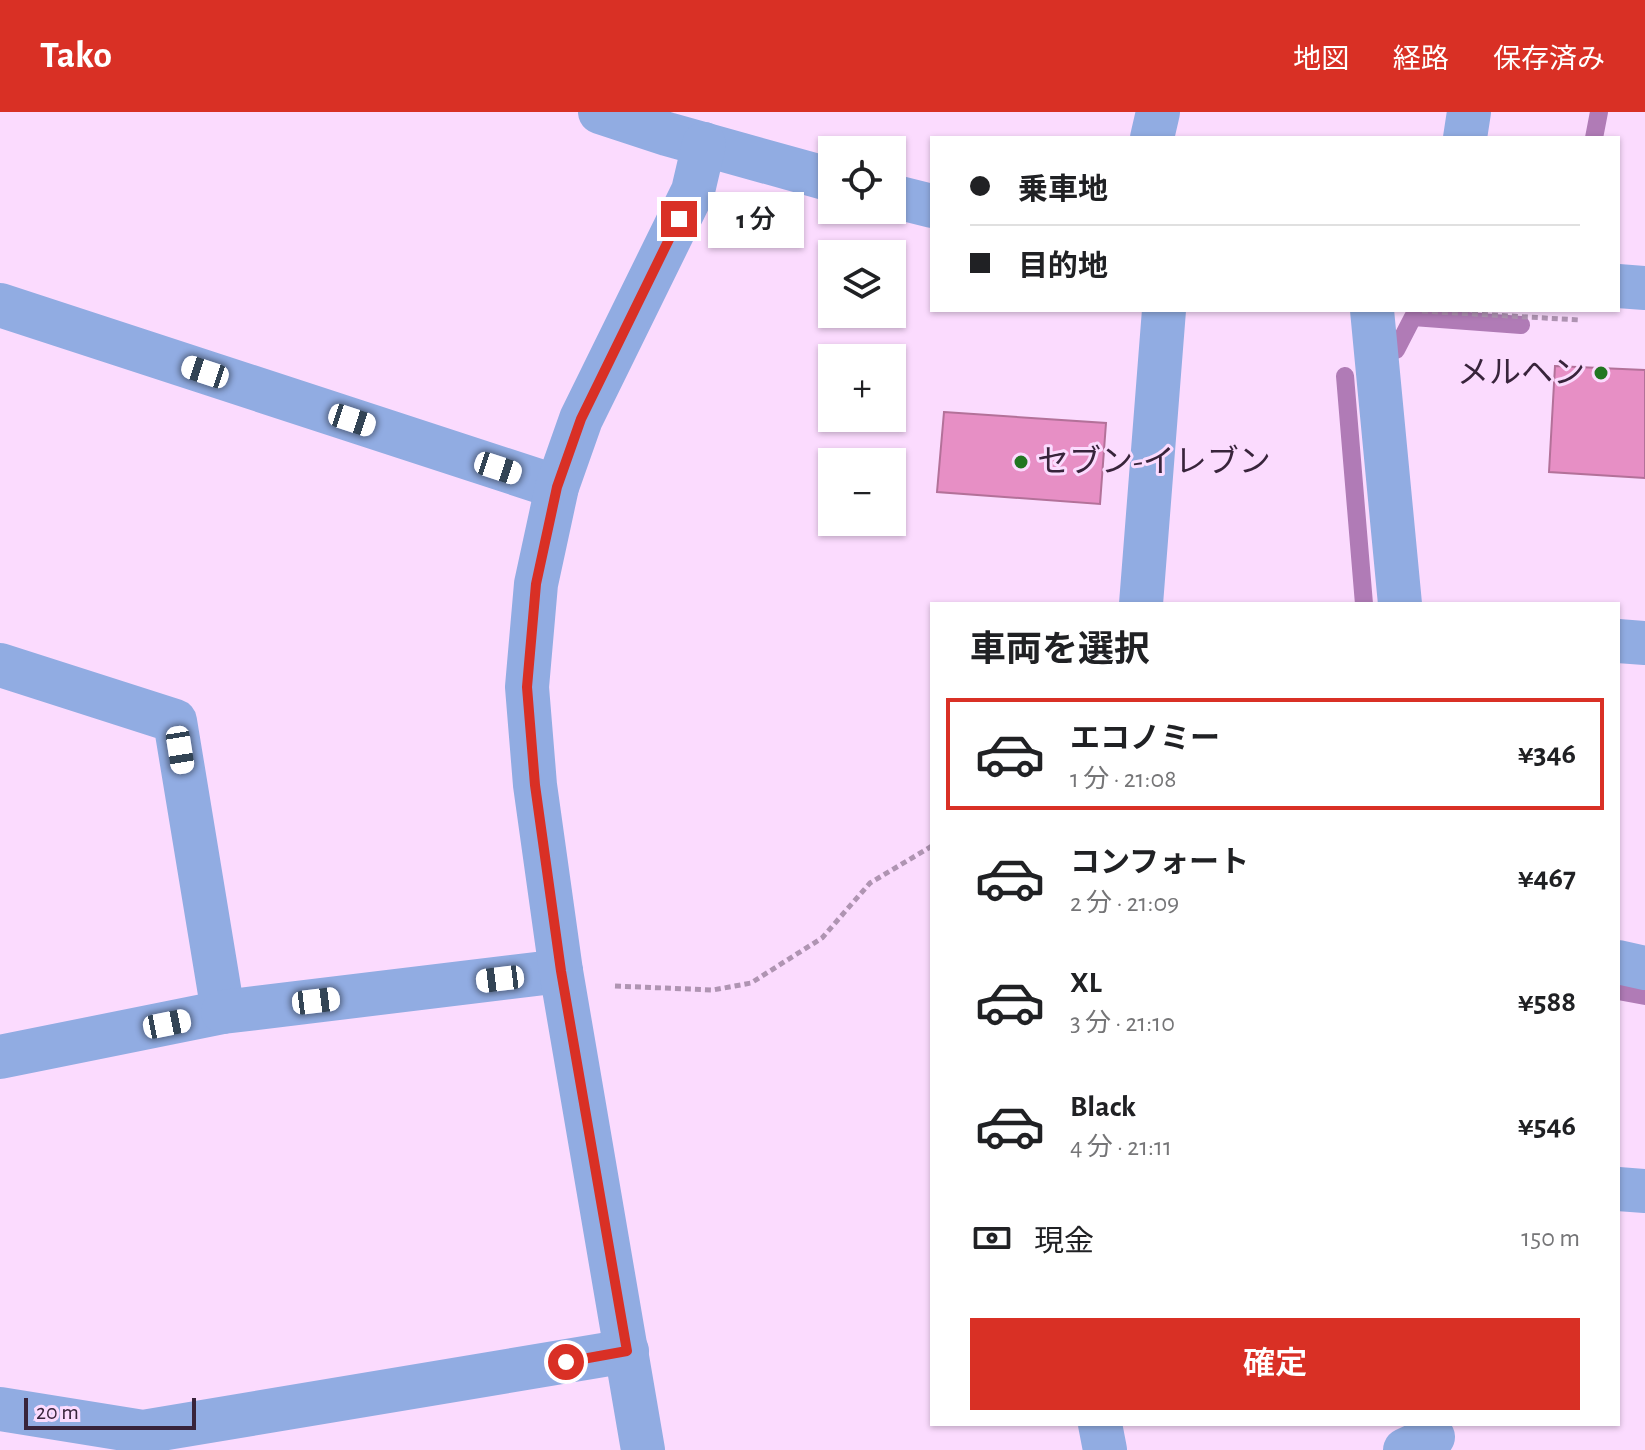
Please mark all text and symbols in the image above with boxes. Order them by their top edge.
text: Tako [40,37,112,75]
text: 地図 [1293,46,1349,74]
text: 経路 [1393,46,1449,74]
text: 保存済み [1493,46,1605,74]
map controls [818,136,906,536]
button: locate [818,136,906,224]
text: 乗車地 [1018,175,1108,205]
callout: 1 分 [707,191,803,247]
route end [661,201,697,237]
text: 1 分 [736,207,776,233]
button: layers [818,240,906,328]
text: 目的地 [1018,252,1108,282]
button: + [818,344,906,432]
car [178,353,232,391]
place label: メルヘン [1457,357,1585,389]
marker: メルヘン [1592,364,1610,382]
car [325,401,379,439]
place label: セブン-イレブン [1037,444,1271,478]
button: − [818,448,906,536]
car [471,449,525,487]
marker: セブン-イレブン [1012,453,1030,471]
text: 車両を選択 [970,632,1150,668]
icon: car [974,718,1046,790]
car [164,724,196,776]
text: エコノミー [1070,724,1220,754]
text: ¥346 [1518,739,1576,769]
text: 1 分 · 21:08 [1070,766,1177,792]
icon: car [974,842,1046,914]
text: コンフォート [1070,848,1249,878]
text: ¥467 [1518,863,1576,893]
text: 2 分 · 21:09 [1070,890,1179,916]
car [475,964,525,994]
icon: car [974,966,1046,1038]
text: XL [1070,968,1102,998]
car [291,986,341,1016]
text: ¥588 [1518,987,1576,1017]
car [141,1008,193,1040]
text: 3 分 · 21:10 [1070,1010,1175,1036]
icon: car [974,1090,1046,1162]
text: Black [1070,1092,1136,1122]
text: ¥546 [1518,1111,1576,1141]
text: 4 分 · 21:11 [1070,1134,1172,1160]
icon: cash [970,1216,1014,1260]
text: 150 m [1521,1225,1580,1251]
text: 現金 [1034,1227,1094,1257]
button: 確定 [970,1318,1580,1410]
route start [548,1344,584,1380]
scale bar [24,1394,196,1430]
text: 20 m [36,1401,79,1423]

